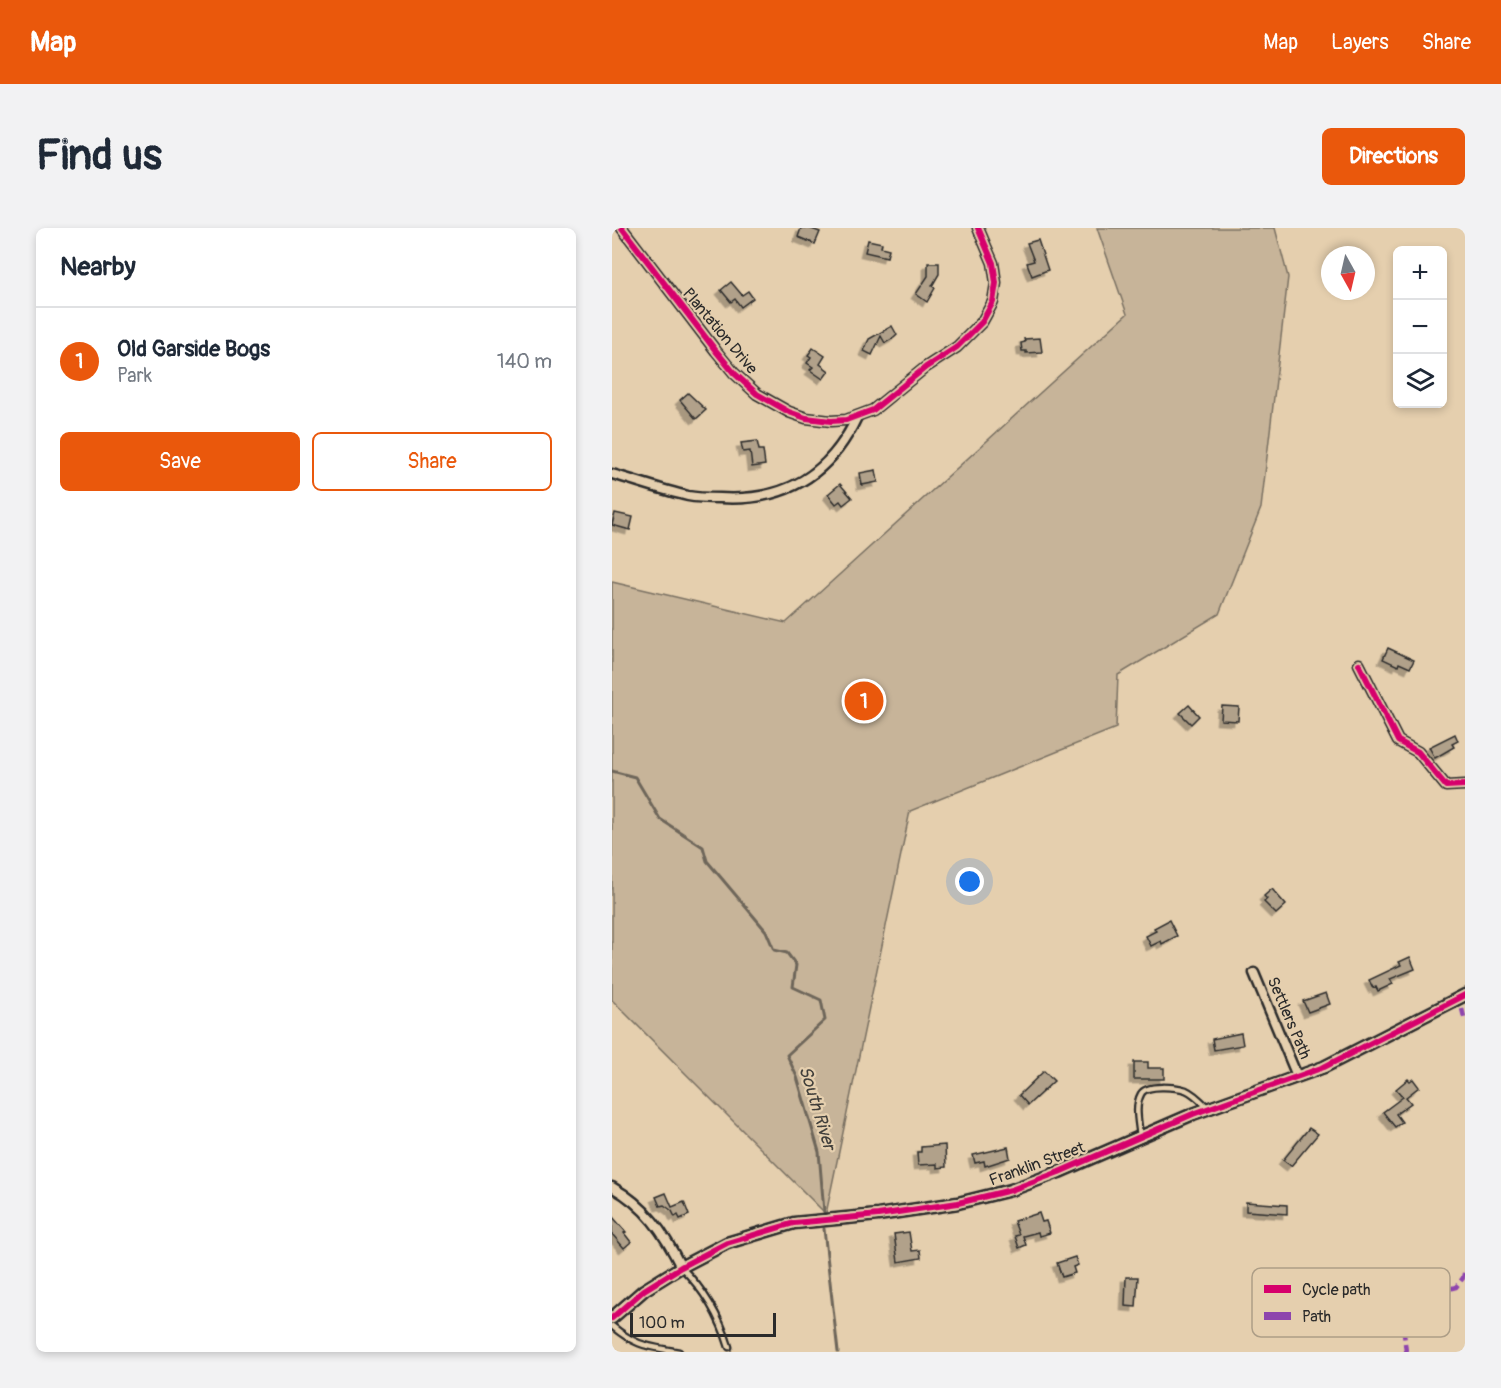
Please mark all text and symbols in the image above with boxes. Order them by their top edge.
text: Map [30,25,76,60]
text: Map [1263,29,1298,56]
text: Layers [1331,29,1389,56]
text: Share [1422,29,1471,56]
button: Directions [1322,128,1465,185]
text: Find us [36,130,162,182]
north arrow [1321,246,1375,300]
map controls [1393,246,1447,408]
button: + [1393,246,1447,300]
text: Nearby [60,251,136,283]
street label: Plantation Drive [678,284,762,378]
button: − [1393,300,1447,354]
text: Old Garside Bogs [117,335,270,363]
text: 1 [76,349,83,374]
text: 140 m [497,349,552,374]
button: layers [1393,354,1447,408]
text: Park [117,363,152,388]
button: Save [60,432,300,491]
button: Share [312,432,552,491]
pin: 1 [844,678,884,724]
your location [955,867,984,896]
street label: Settlers Path [1263,974,1315,1062]
water label: South River [793,1063,841,1155]
street label: Franklin Street [986,1137,1088,1191]
legend [1252,1268,1450,1337]
text: Cycle path [1302,1280,1370,1300]
text: Path [1302,1307,1331,1327]
scale bar [630,1310,776,1338]
text: 100 m [639,1313,685,1333]

